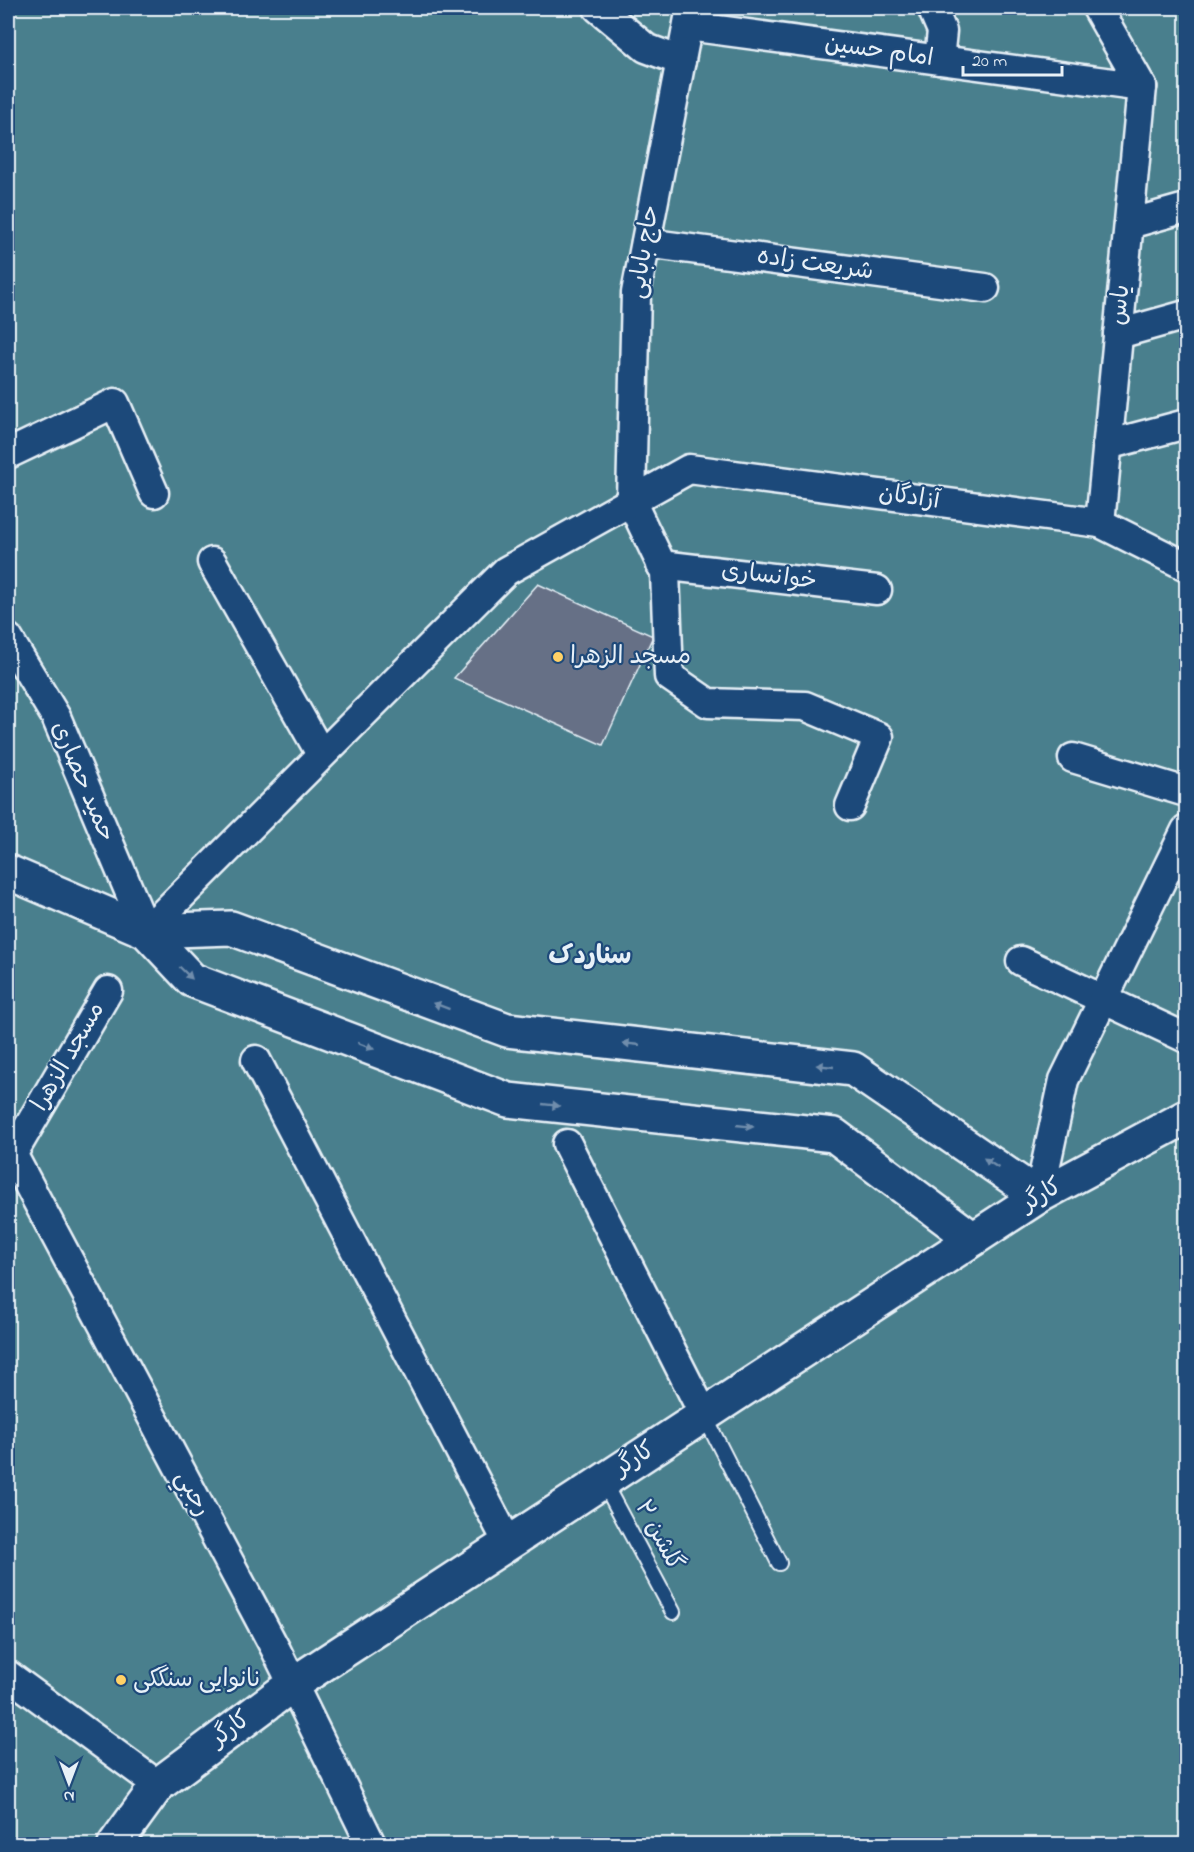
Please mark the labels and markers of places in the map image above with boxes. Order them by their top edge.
place label: مسجد الزهرا [570,640,691,675]
marker: مسجد الزهرا [551,650,565,664]
place label: نانوایی سنگکی [133,1663,261,1698]
marker: نانوایی سنگکی [114,1673,128,1687]

